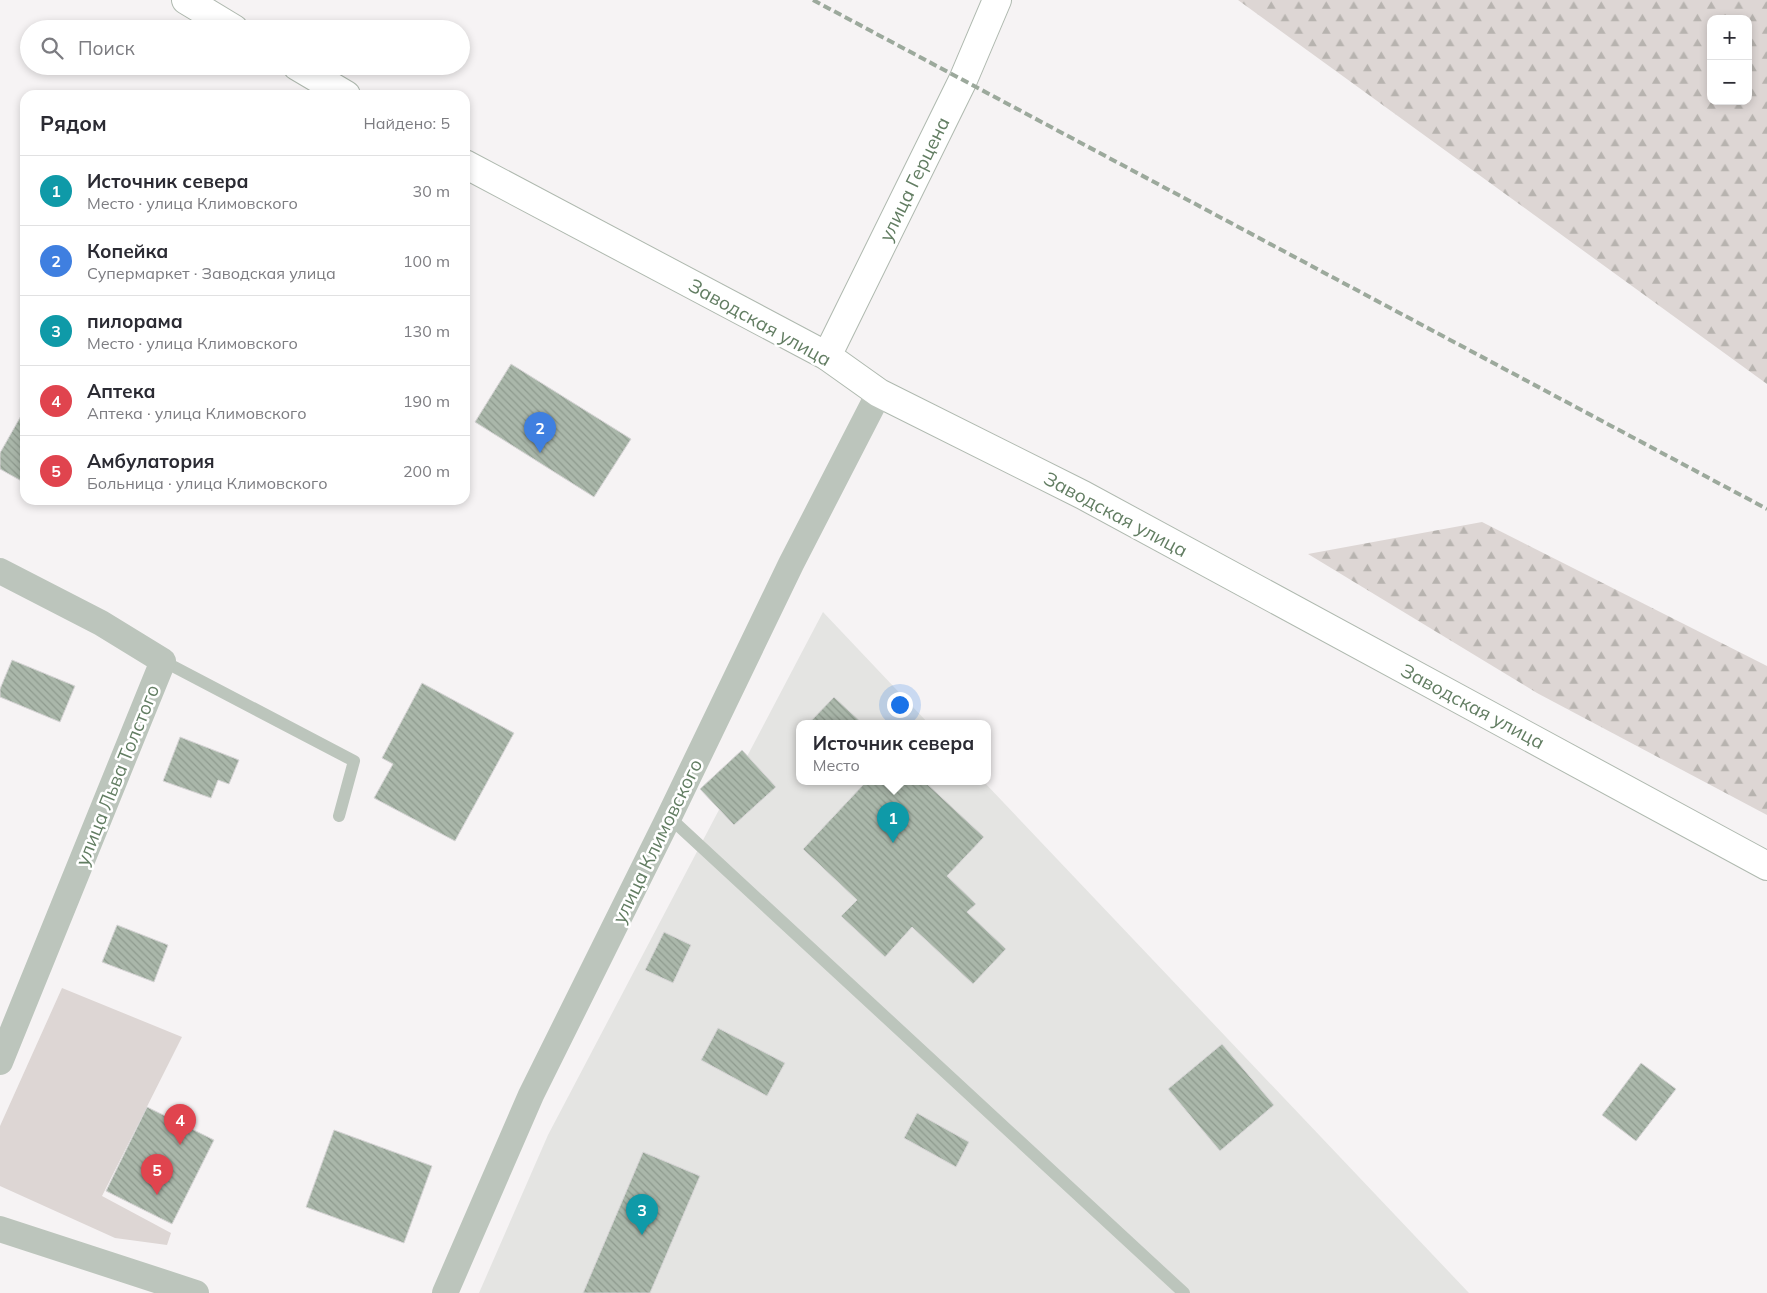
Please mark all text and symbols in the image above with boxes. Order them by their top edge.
map controls [1707,15,1752,105]
button: + [1707,15,1752,60]
search box [20,20,470,75]
icon: search [38,34,66,62]
text: Поиск [78,36,135,60]
button: − [1707,60,1752,105]
text: Рядом [40,110,107,136]
text: Найдено: 5 [364,113,450,133]
street label: улица Герцена [873,113,955,245]
text: Источник севера [87,169,249,193]
text: 1 [51,181,61,201]
text: 30 m [413,181,450,201]
text: Место · улица Климовского [87,193,298,213]
text: Копейка [87,239,168,263]
text: 2 [51,251,61,271]
text: 100 m [403,251,450,271]
text: Супермаркет · Заводская улица [87,263,336,283]
street label: Заводская улица [684,273,836,371]
text: пилорама [87,309,183,333]
text: 3 [51,321,61,341]
text: 130 m [403,321,450,341]
text: Место · улица Климовского [87,333,298,353]
text: Аптека [87,379,156,403]
text: 4 [51,391,61,411]
text: 190 m [403,391,450,411]
text: Аптека · улица Климовского [87,403,306,423]
pin: 2 [524,412,556,453]
text: Амбулатория [87,449,215,473]
text: 5 [51,461,61,481]
text: 200 m [403,461,450,481]
street label: Заводская улица [1040,466,1192,562]
text: Больница · улица Климовского [87,473,327,493]
street label: Заводская улица [1397,658,1549,754]
street label: улица Льва Толстого [70,681,164,869]
your location [887,692,913,718]
popup [796,720,991,785]
text: Источник севера [813,731,974,755]
street label: улица Климовского [607,755,707,927]
text: Место [813,755,860,775]
pin: 1 [877,802,909,843]
pin: 4 [164,1104,196,1145]
pin: 5 [141,1154,173,1195]
pin: 3 [626,1194,658,1235]

